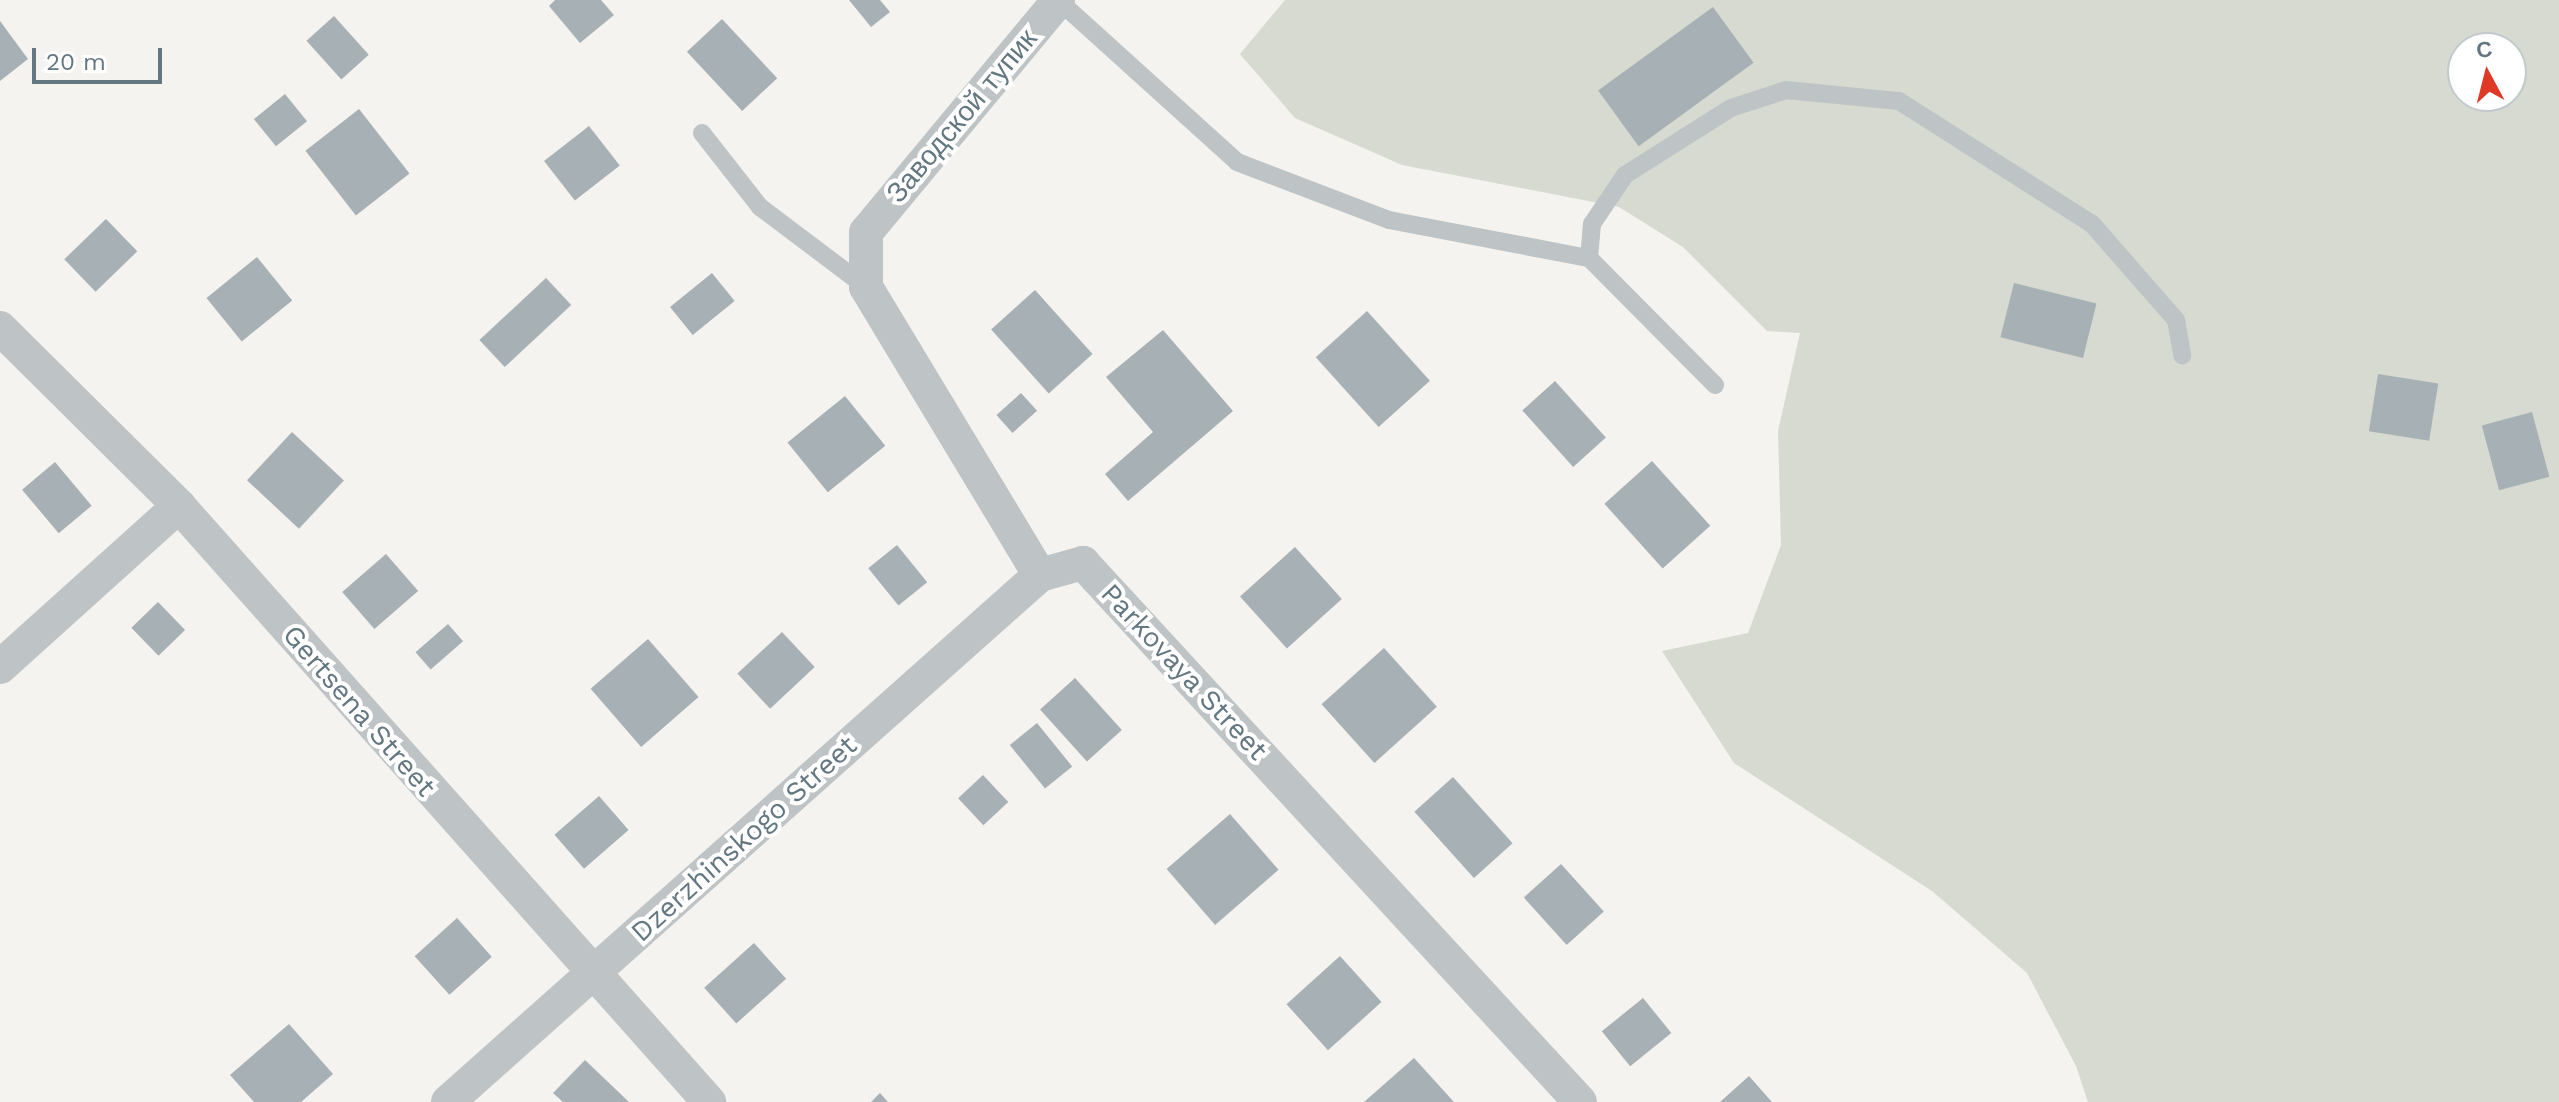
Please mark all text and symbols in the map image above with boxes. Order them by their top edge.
street label: Заводской тупик [880,23,1044,209]
scale bar [36,32,166,82]
north arrow [2447,32,2527,112]
text: С [2475,36,2494,63]
text: 20 m [46,48,106,76]
street label: Parkovaya Street [1093,577,1275,767]
street label: Gertsena Street [275,618,443,804]
street label: Dzerzhinskogo Street [624,729,864,949]

